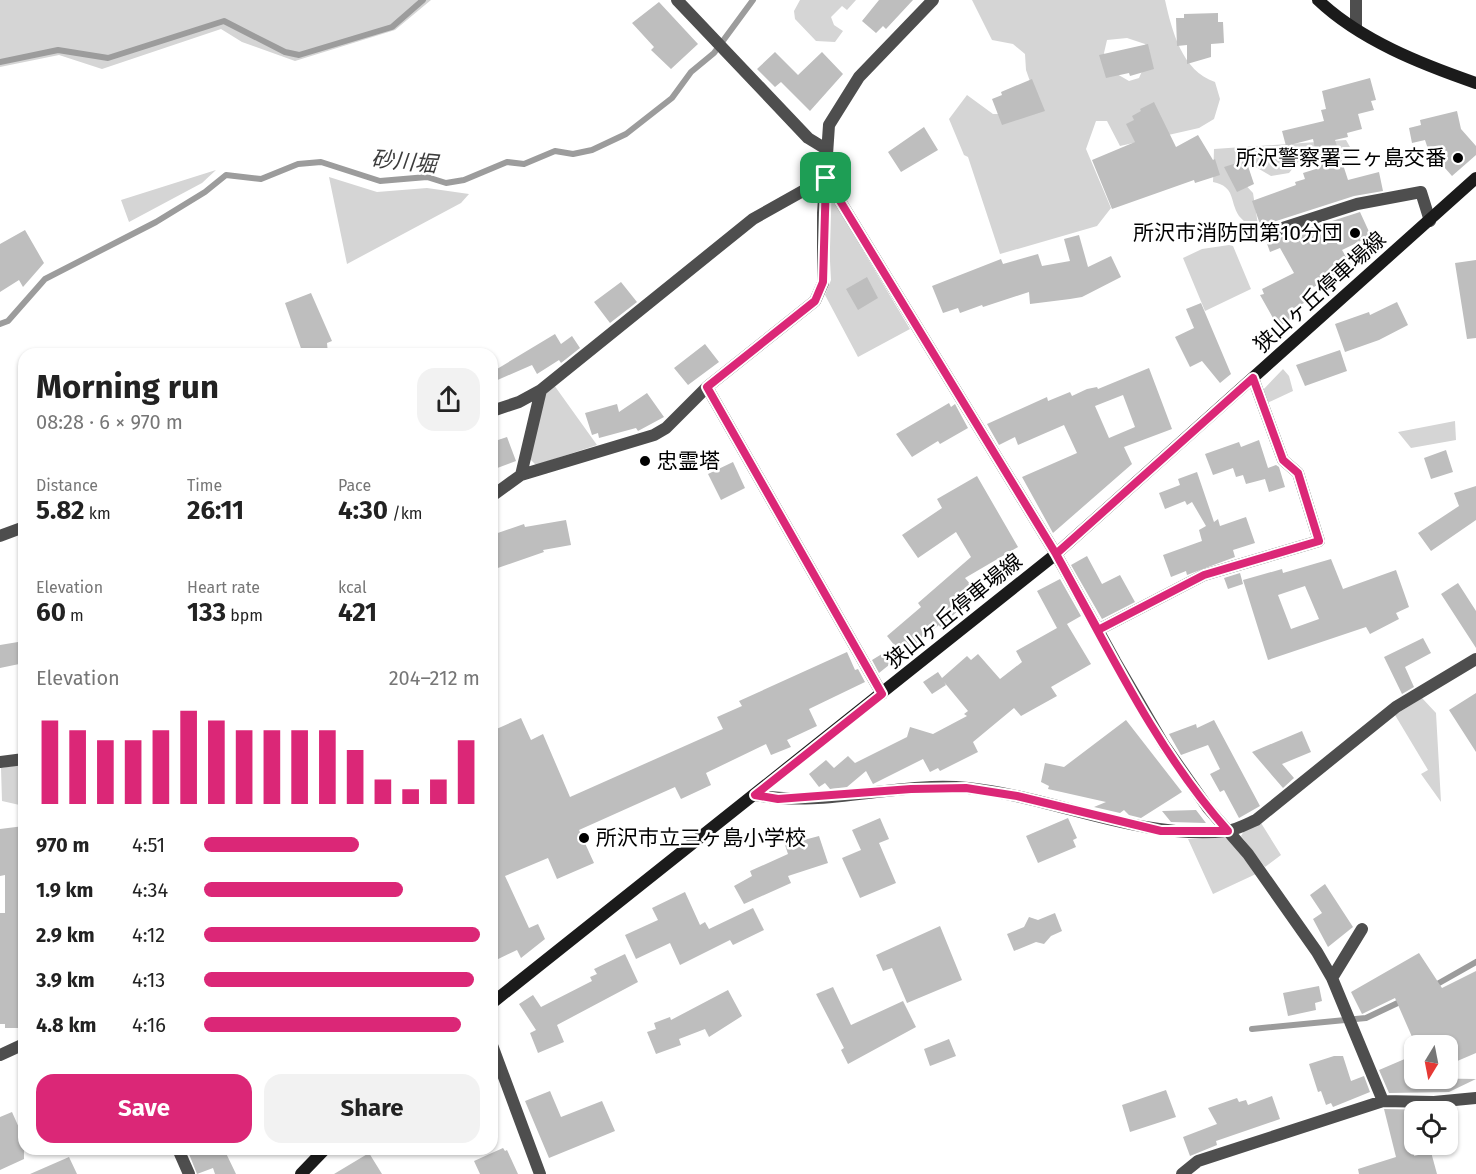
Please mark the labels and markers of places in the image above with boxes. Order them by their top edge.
place label: 所沢警察署三ヶ島交番 [1236,145,1446,171]
marker: 所沢警察署三ヶ島交番 [1451,151,1465,165]
pin [800,152,851,203]
place label: 所沢市消防団第10分団 [1133,220,1343,246]
marker: 所沢市消防団第10分団 [1348,226,1362,240]
place label: 忠霊塔 [657,448,720,474]
marker: 忠霊塔 [638,454,652,468]
place label: 所沢市立三ヶ島小学校 [596,825,806,851]
marker: 所沢市立三ヶ島小学校 [577,831,591,845]

